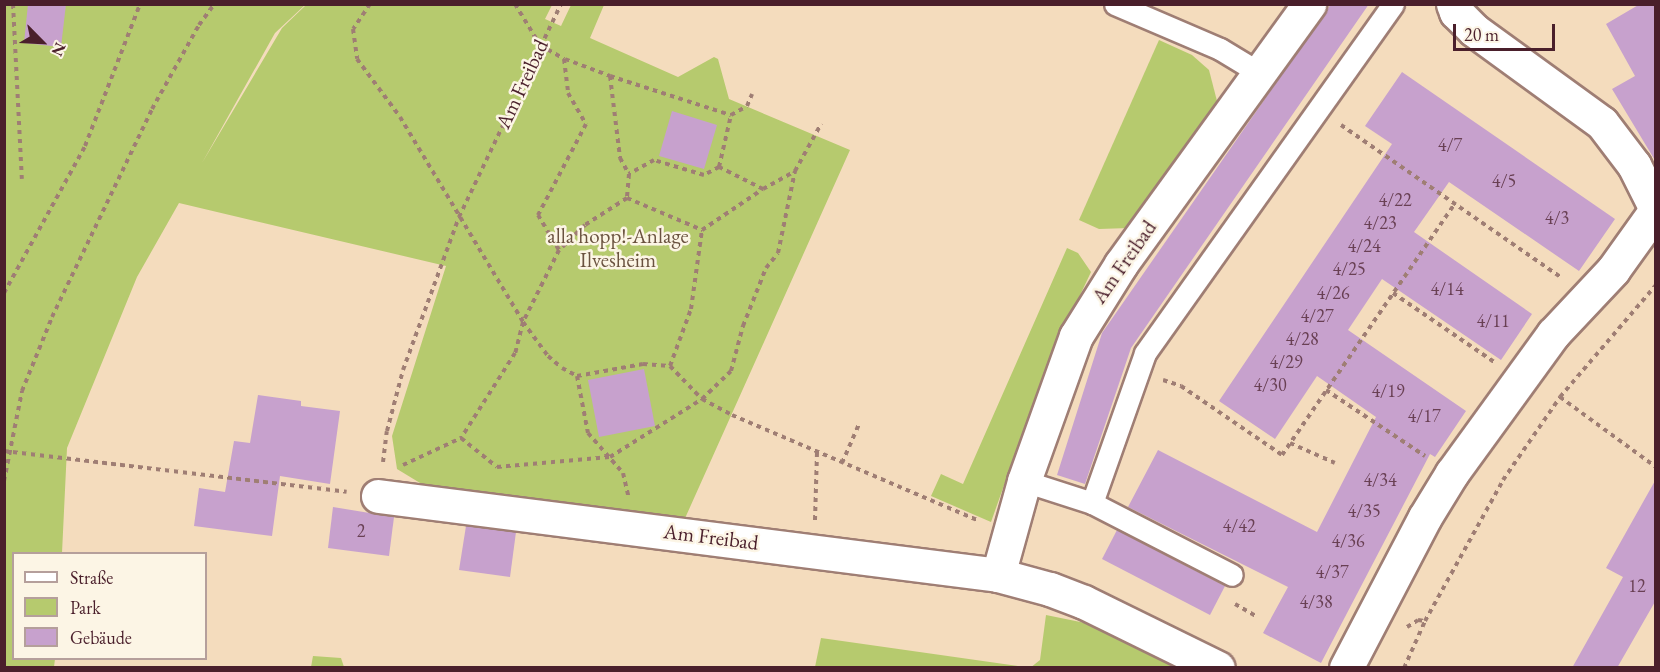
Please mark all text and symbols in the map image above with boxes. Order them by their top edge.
north arrow [12,12,72,72]
scale bar [1456,12,1558,50]
text: 20 m [1464,23,1499,46]
street label: Am Freibad [490,35,554,133]
text: N [47,39,71,60]
house number: 4/7 [1438,134,1462,156]
house number: 4/5 [1492,170,1516,192]
house number: 4/22 [1378,189,1412,211]
house number: 4/3 [1545,207,1569,229]
house number: 4/23 [1363,212,1397,234]
street label: Am Freibad [1086,216,1162,308]
park label: alla hopp!-Anlage Ilvesheim [547,223,689,273]
house number: 4/24 [1347,235,1381,257]
house number: 4/25 [1332,258,1366,280]
house number: 4/14 [1430,278,1464,300]
house number: 4/26 [1316,282,1350,304]
house number: 4/27 [1300,305,1334,327]
house number: 4/11 [1476,310,1510,332]
house number: 4/28 [1285,328,1319,350]
house number: 4/29 [1269,351,1303,373]
house number: 4/30 [1253,374,1287,396]
house number: 4/19 [1371,380,1405,402]
house number: 4/17 [1407,405,1441,427]
house number: 4/34 [1363,469,1397,491]
house number: 4/35 [1347,500,1381,522]
house number: 4/42 [1222,515,1256,537]
street label: Am Freibad [662,519,760,555]
house number: 2 [357,520,365,542]
house number: 4/36 [1331,530,1365,552]
legend [12,552,207,660]
house number: 4/37 [1315,561,1349,583]
text: Straße [70,566,113,589]
house number: 12 [1628,575,1646,597]
house number: 4/38 [1299,591,1333,613]
text: Park [70,596,101,619]
text: Gebäude [70,626,132,649]

